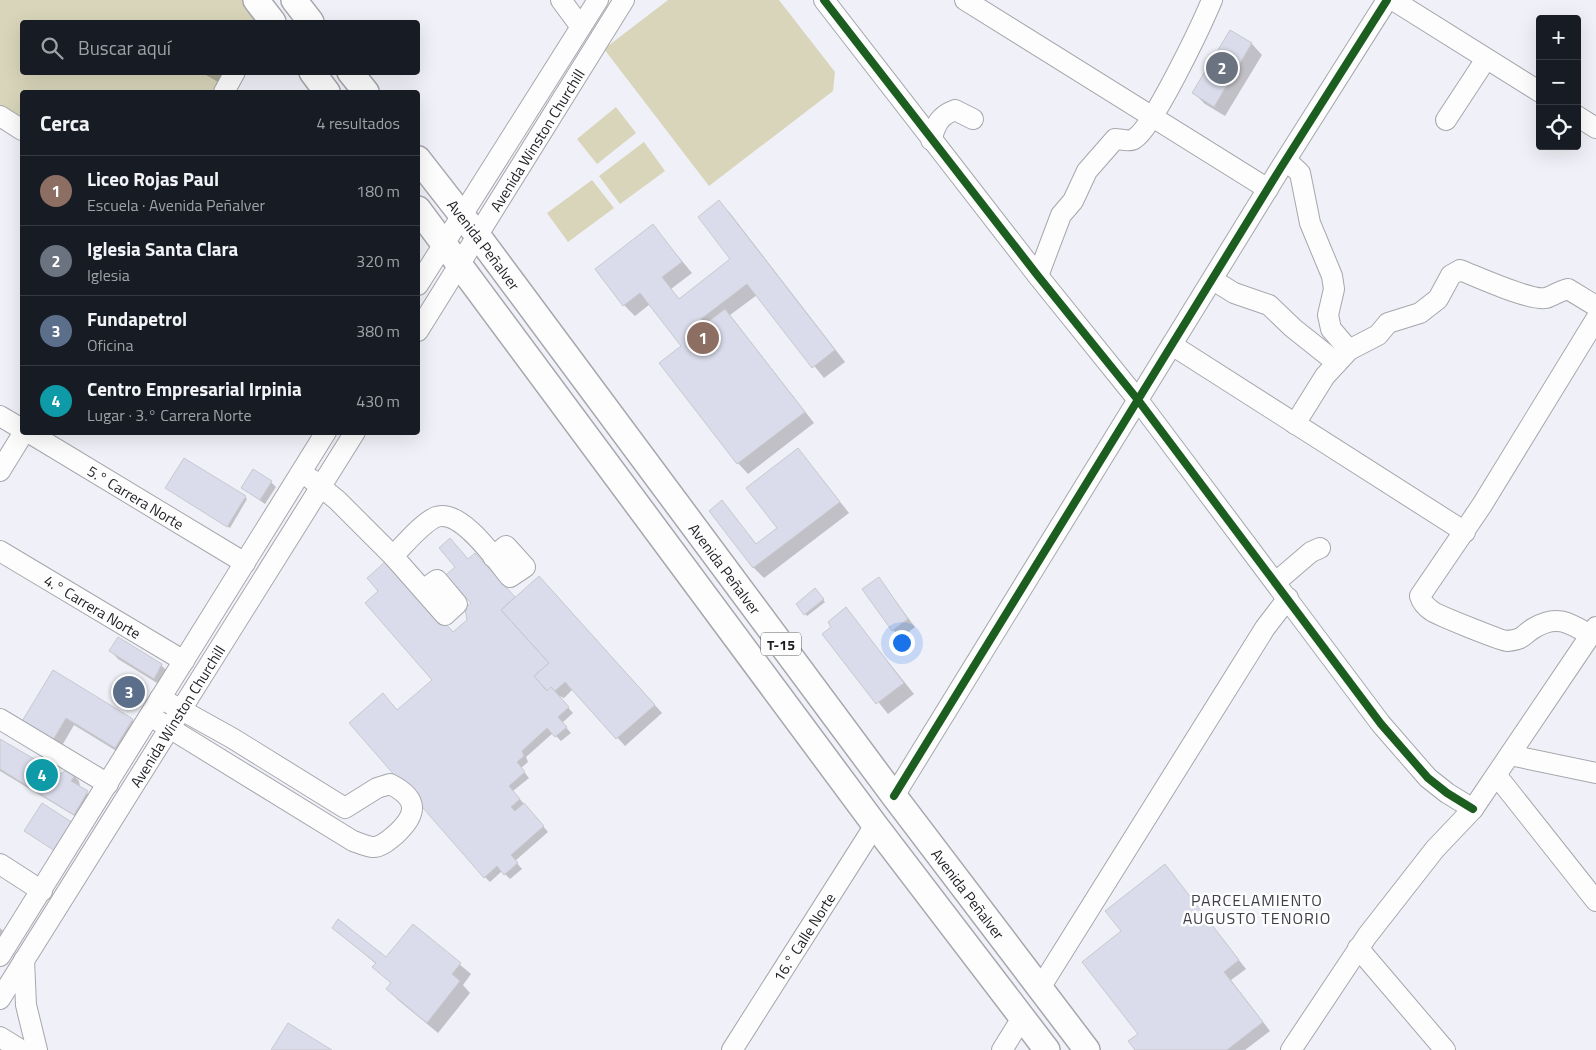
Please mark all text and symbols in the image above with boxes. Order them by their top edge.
map controls [1536,15,1581,150]
button: + [1536,15,1581,60]
search box [20,20,420,75]
text: Buscar aquí [78,33,171,62]
icon: search [38,34,66,62]
pin: 2 [1206,49,1238,87]
button: − [1536,60,1581,105]
street label: Avenida Winston Churchill [484,64,590,216]
button: locate [1536,105,1581,150]
text: Cerca [40,107,90,139]
text: 4 resultados [316,111,400,135]
text: Liceo Rojas Paul [87,164,219,193]
text: 1 [52,179,60,203]
text: 180 m [356,179,400,203]
text: Escuela · Avenida Peñalver [87,193,265,217]
street label: Avenida Peñalver [442,194,526,295]
text: Iglesia Santa Clara [87,234,238,263]
text: 2 [52,249,60,273]
text: 320 m [356,249,400,273]
text: Iglesia [87,263,130,287]
text: Fundapetrol [87,304,187,333]
text: 3 [52,319,60,343]
text: 380 m [356,319,400,343]
pin: 1 [687,319,719,357]
text: Oficina [87,333,133,357]
text: Centro Empresarial Irpinia [87,374,302,403]
text: 4 [52,389,60,413]
text: 430 m [356,389,400,413]
text: Lugar · 3.° Carrera Norte [87,403,251,427]
street label: 5.° Carrera Norte [83,459,188,535]
street label: Avenida Peñalver [683,518,767,619]
street label: 4.° Carrera Norte [40,569,145,644]
your location [889,630,915,656]
road number: T-15 [761,633,801,656]
street label: Avenida Winston Churchill [124,640,230,791]
pin: 3 [113,673,145,711]
pin: 4 [26,756,58,794]
street label: Avenida Peñalver [926,843,1010,944]
street label: 16.° Calle Norte [767,888,841,986]
district label: PARCELAMIENTO AUGUSTO TENORIO [1183,888,1331,930]

